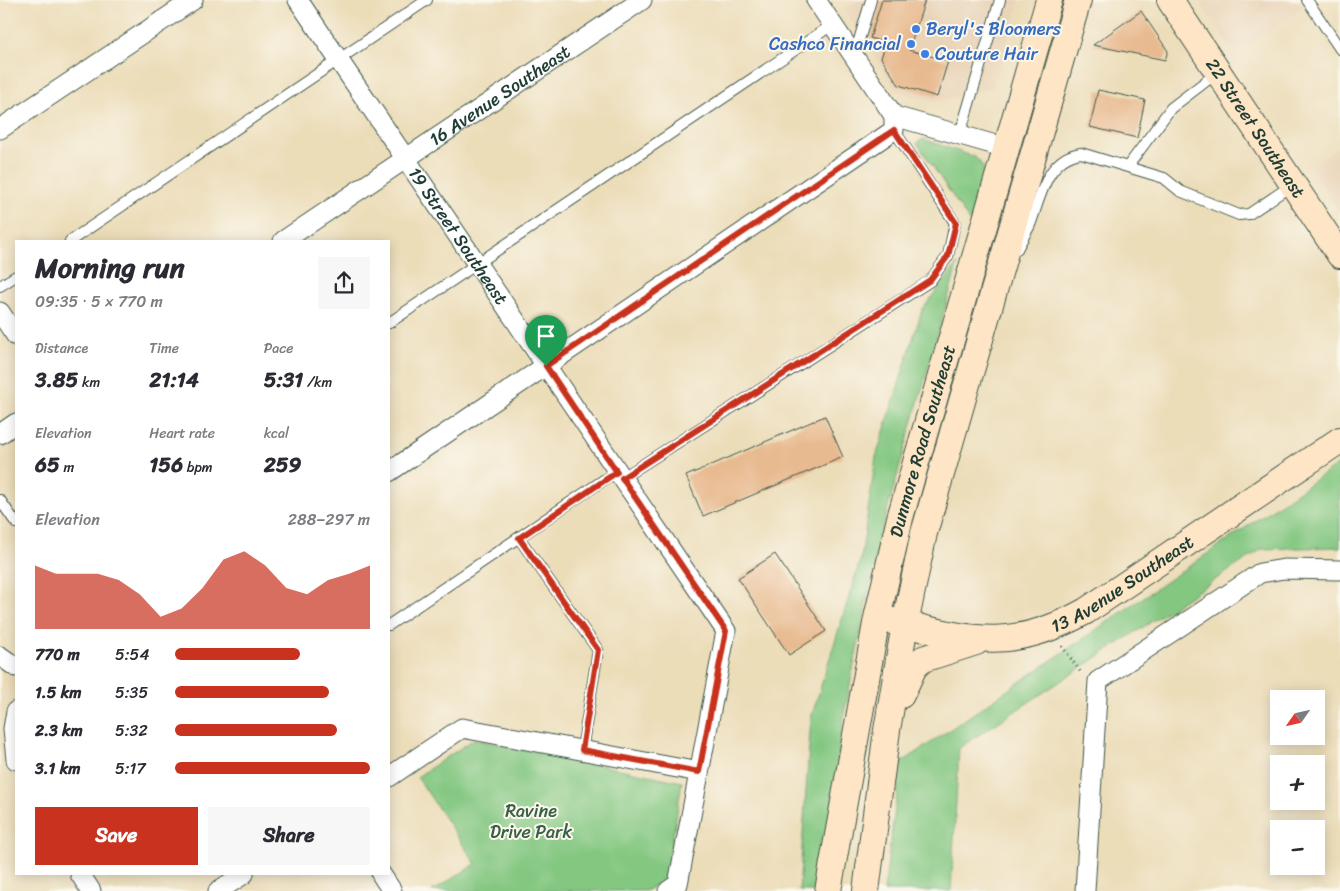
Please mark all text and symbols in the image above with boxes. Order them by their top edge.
place label: Beryl's Bloomers [926,13,1062,45]
marker: Beryl's Bloomers [910,23,922,35]
place label: Cashco Financial [769,28,902,60]
street label: 16 Avenue Southeast [422,36,577,155]
marker: Cashco Financial [905,38,917,50]
place label: Couture Hair [935,38,1040,70]
marker: Couture Hair [919,48,931,60]
street label: 22 Street Southeast [1197,51,1314,205]
street label: 19 Street Southeast [399,160,517,312]
text: Morning run [35,243,185,292]
button: share [318,257,370,309]
text: 09:35 · 5 × 770 m [35,287,163,316]
pin [525,315,567,366]
icon: arrive [532,322,560,350]
text: Distance [35,336,88,361]
text: Time [149,336,179,361]
text: Pace [264,336,293,361]
street label: Dunmore Road Southeast [880,341,965,541]
text: 3.85 [35,361,78,399]
text: 21:14 [149,361,199,399]
text: 5:31 [264,361,303,399]
text: km [78,370,100,395]
text: /km [303,370,332,395]
text: Elevation [35,421,92,446]
text: Heart rate [149,421,215,446]
text: kcal [264,421,289,446]
text: 65 [35,446,60,484]
text: 156 [149,446,183,484]
text: 259 [264,446,302,484]
text: m [60,455,74,480]
text: bpm [183,455,213,480]
text: Elevation [35,505,100,534]
text: 288–297 m [288,505,370,534]
street label: 13 Avenue Southeast [1046,527,1201,642]
text: 770 m [35,640,80,669]
text: 5:54 [115,640,149,669]
text: 1.5 km [35,678,81,707]
text: 5:35 [115,678,148,707]
north arrow [1270,690,1325,745]
map controls [1270,690,1325,875]
text: 2.3 km [35,716,83,745]
text: 5:32 [115,716,148,745]
text: 3.1 km [35,754,80,783]
text: 5:17 [115,754,146,783]
button: + [1270,755,1325,810]
park label: Ravine Drive Park [490,795,572,848]
button: Save [35,807,198,865]
button: Share [208,807,370,865]
button: − [1270,820,1325,875]

